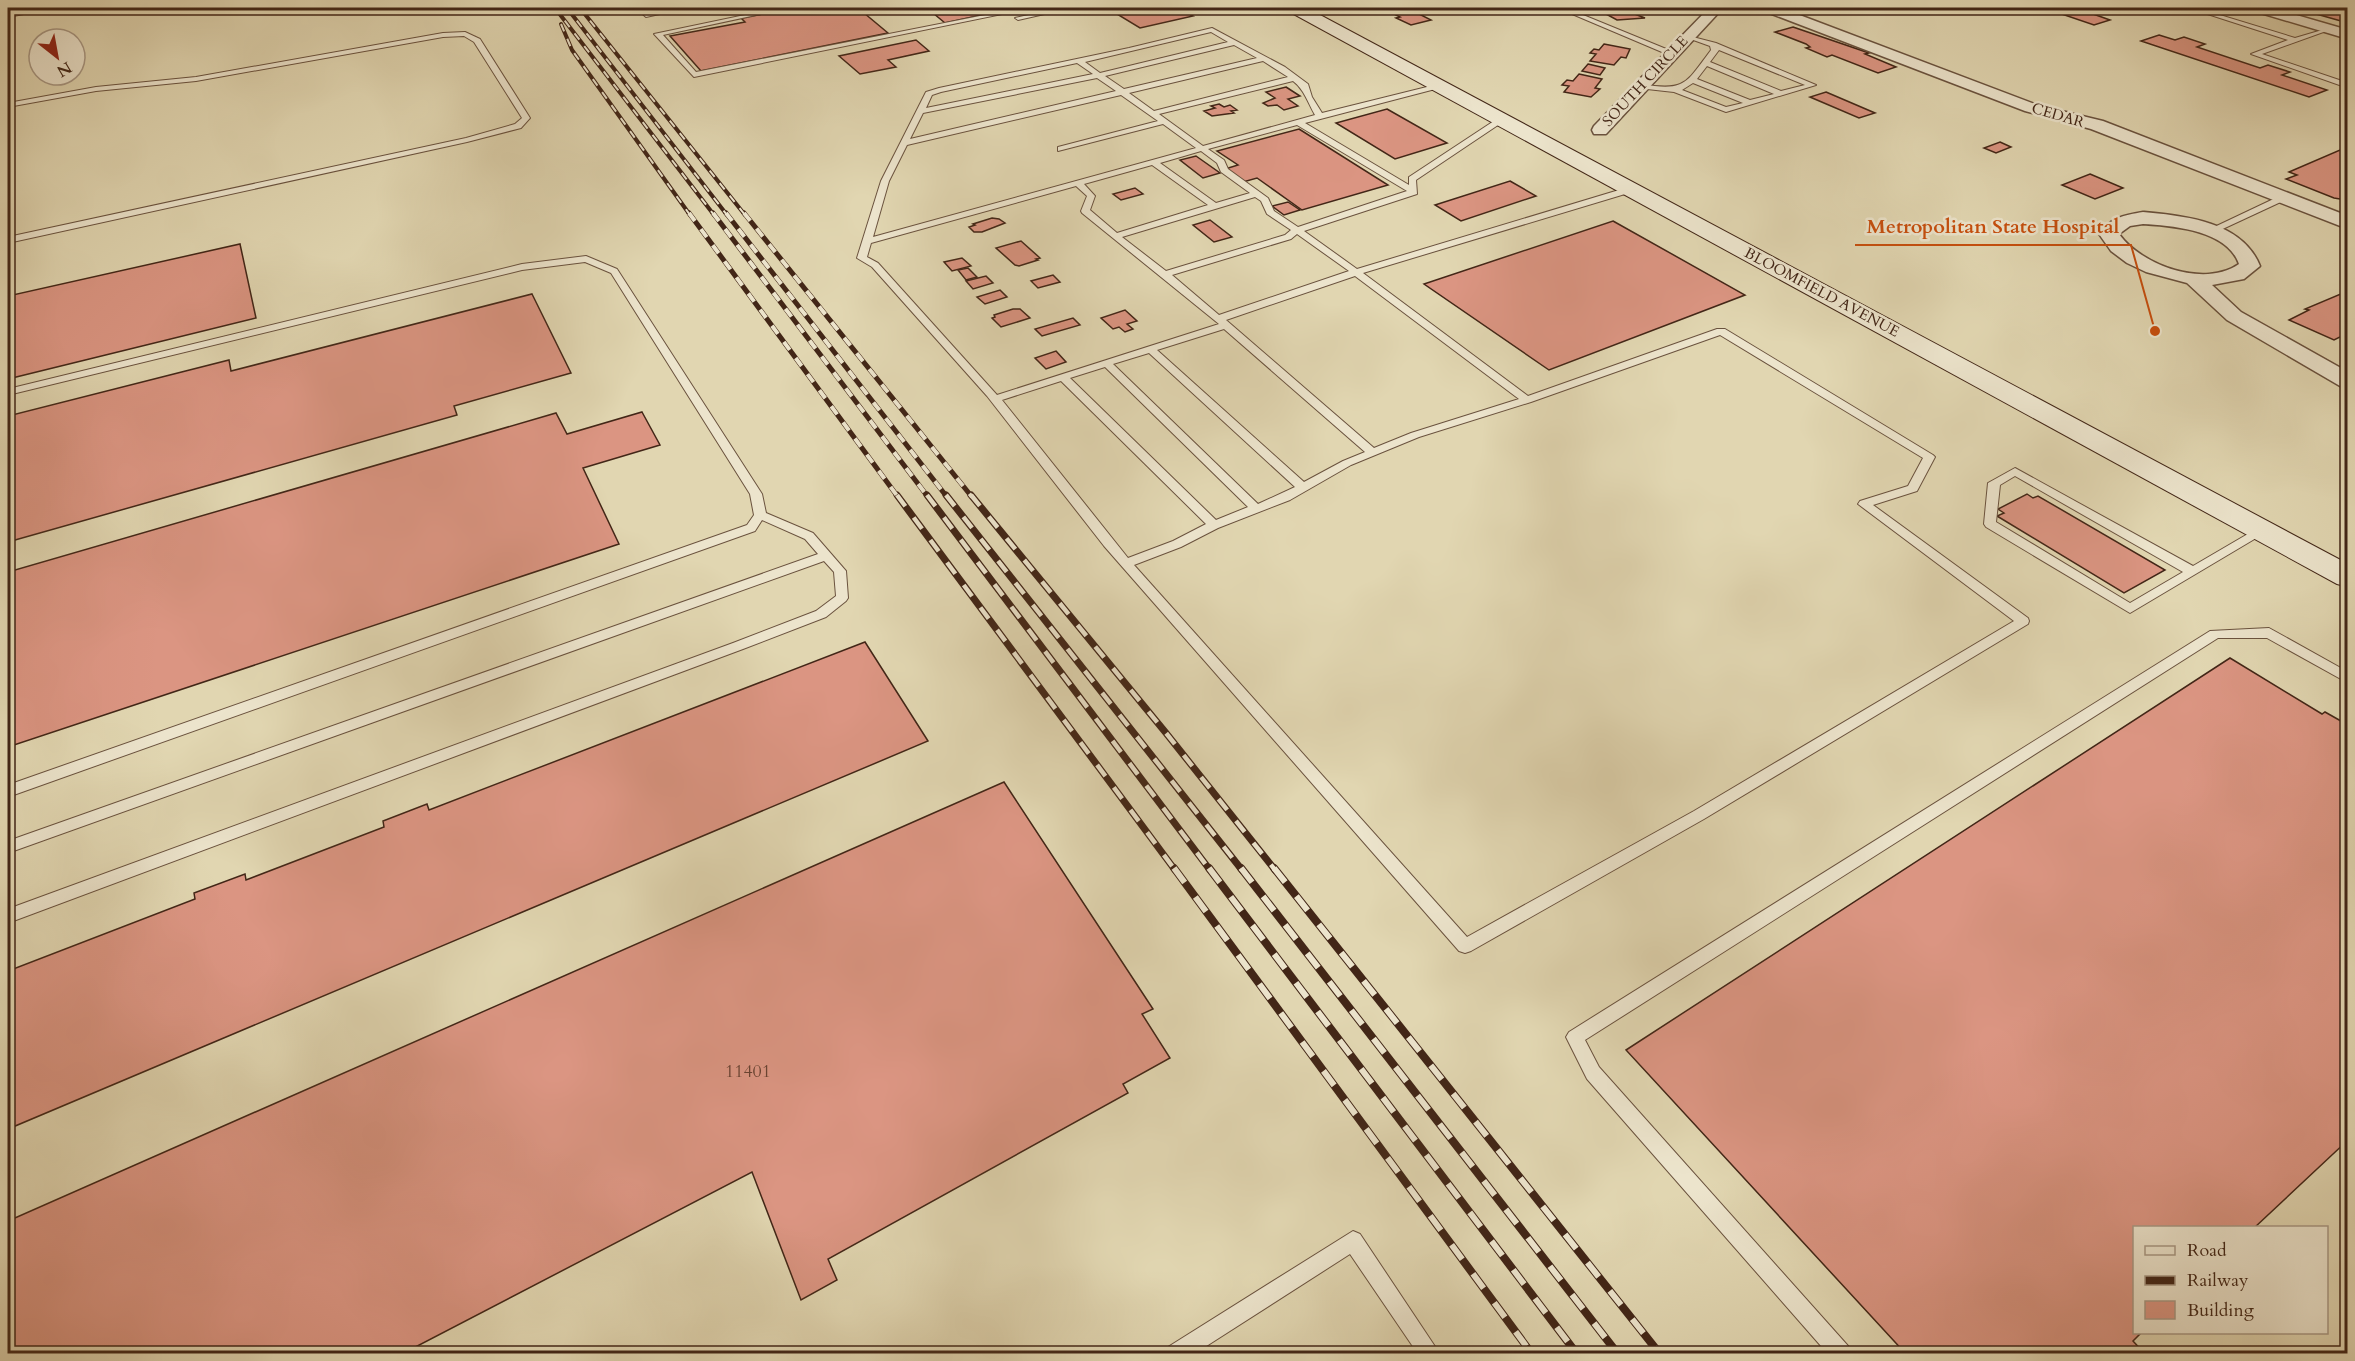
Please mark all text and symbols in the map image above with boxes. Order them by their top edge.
north arrow [27,27,87,87]
street label: SOUTH CIRCLE [1598,31,1692,131]
text: N [52,56,76,82]
street label: CEDAR [2029,98,2087,132]
callout: Metropolitan State Hospital [1855,207,2131,245]
text: Metropolitan State Hospital [1867,213,2120,240]
street label: BLOOMFIELD AVENUE [1741,243,1903,341]
house number: 11401 [725,1059,771,1084]
legend [2133,1226,2328,1334]
text: Road [2187,1238,2227,1263]
text: Railway [2187,1268,2249,1293]
text: Building [2187,1298,2255,1323]

